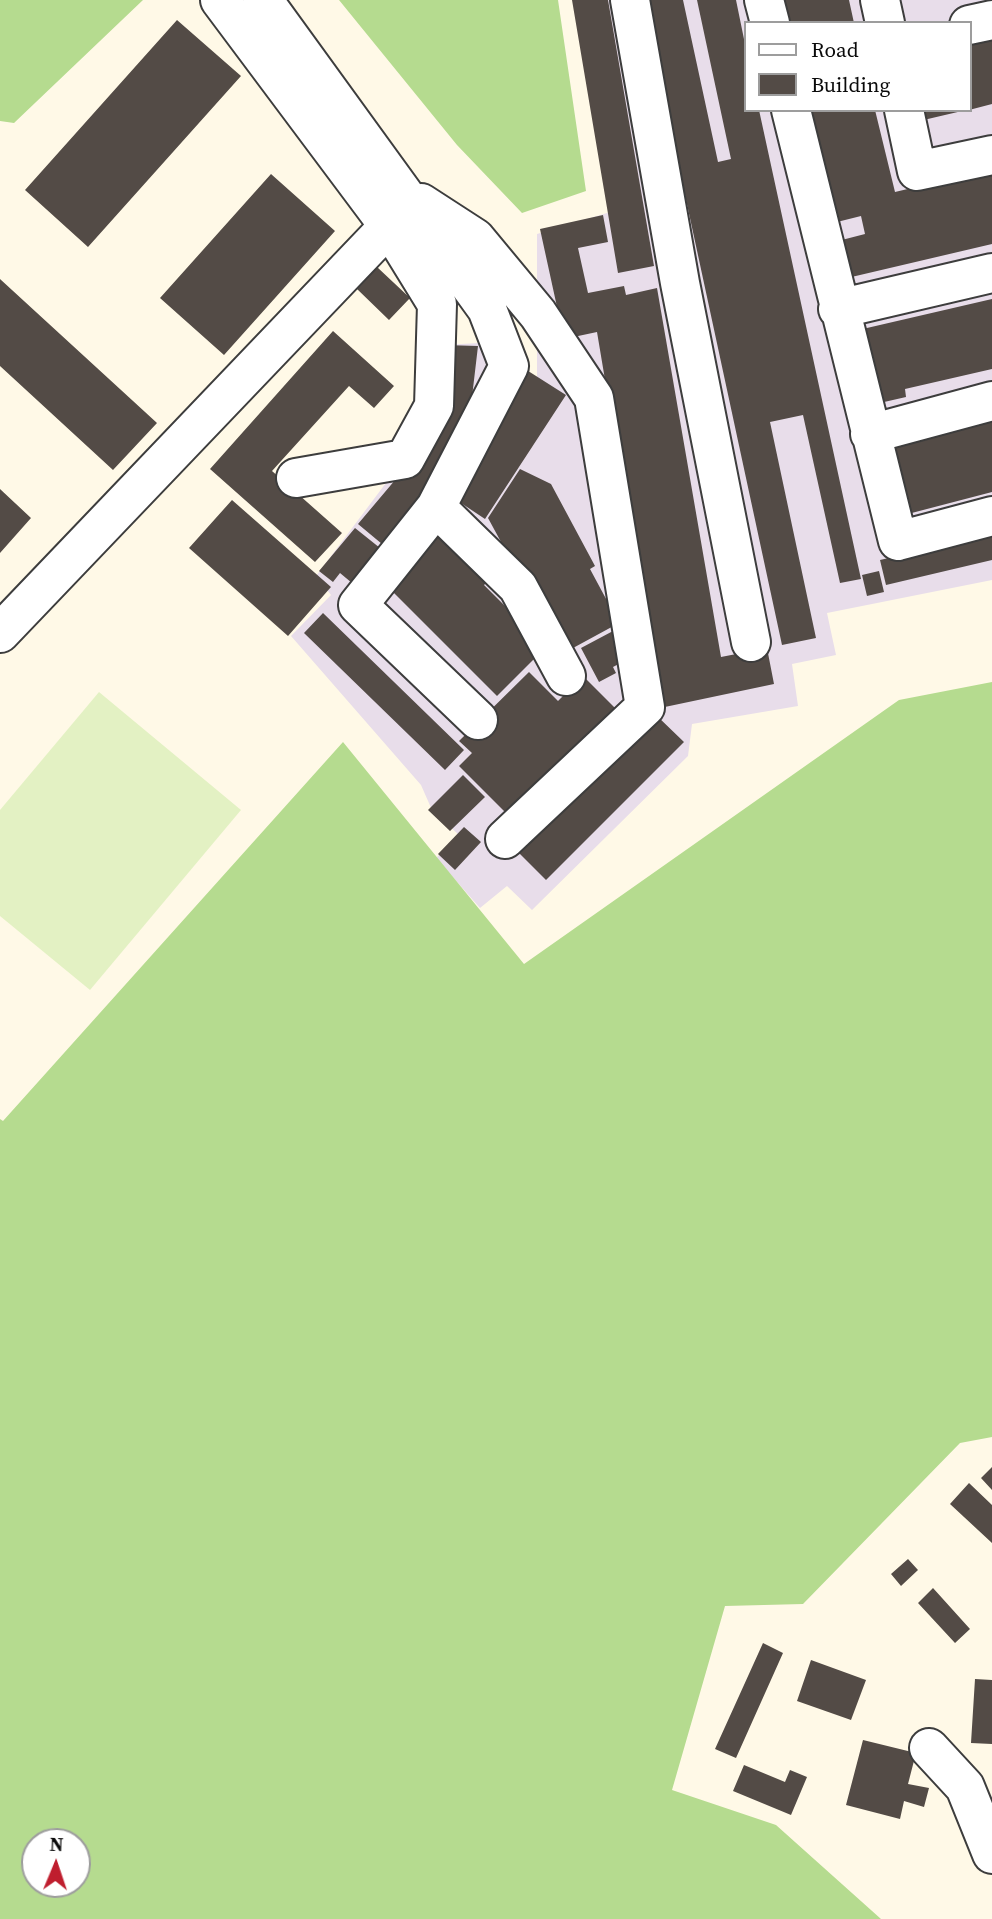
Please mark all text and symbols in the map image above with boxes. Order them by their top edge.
legend [744,21,971,112]
text: Road [811,35,859,64]
text: Building [811,70,890,99]
north arrow [21,1828,91,1898]
text: N [49,1831,64,1857]

